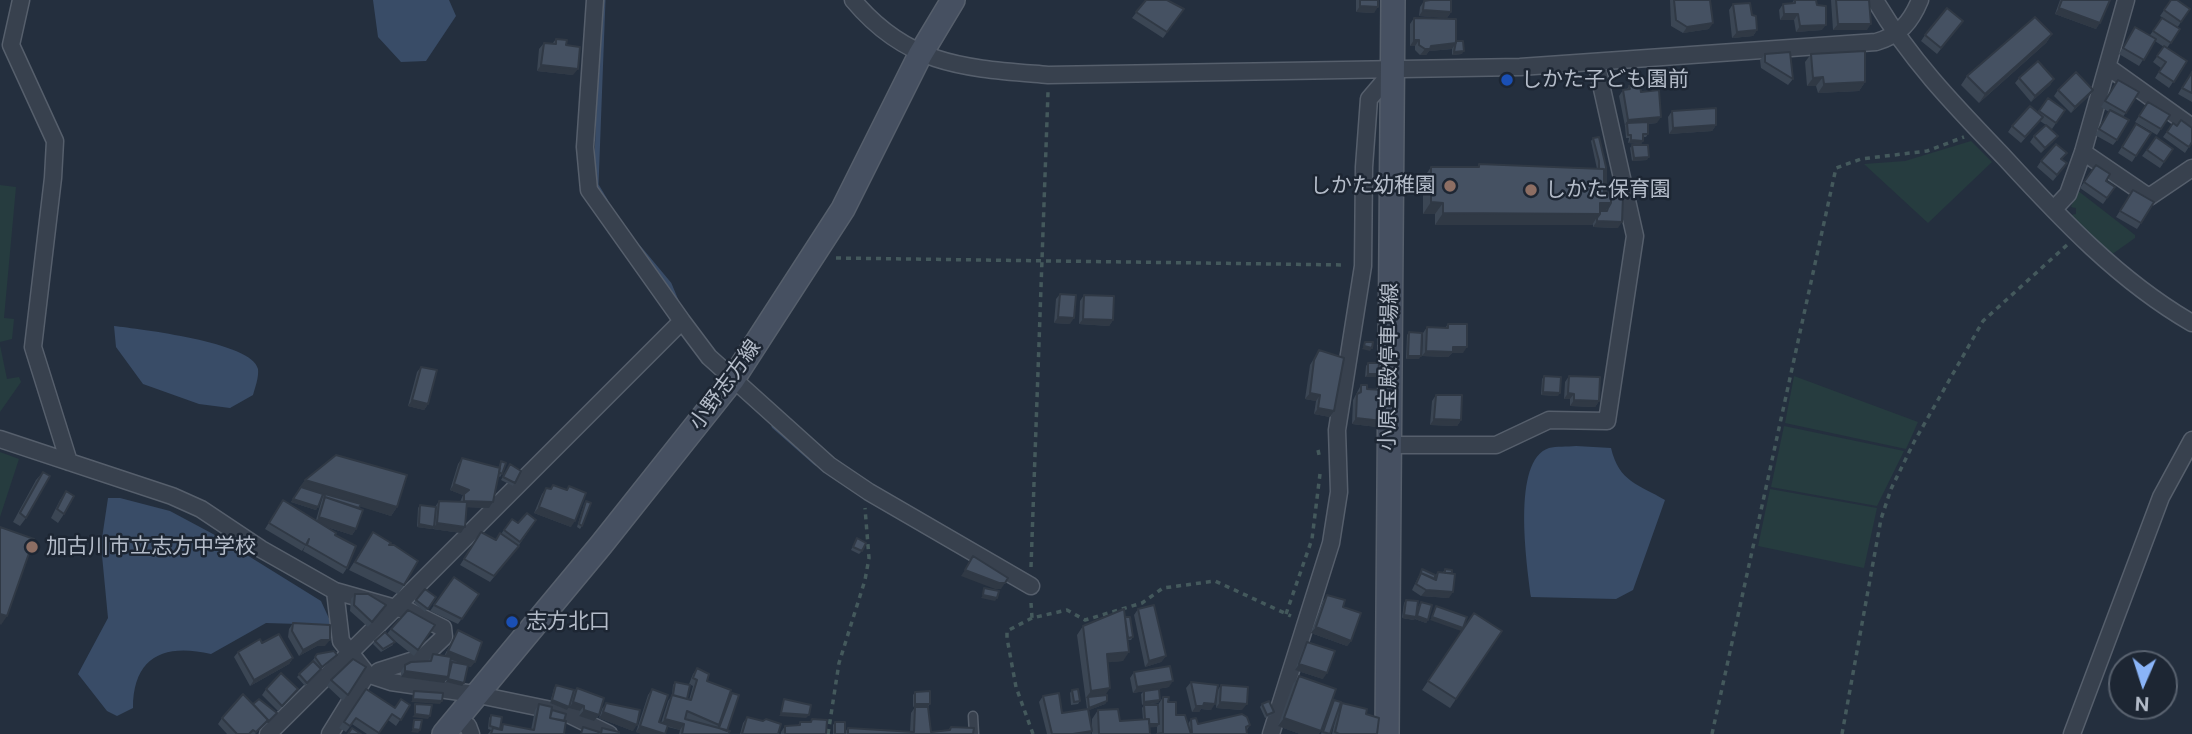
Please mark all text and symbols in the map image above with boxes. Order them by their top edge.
place label: しかた子ども園前 [1521,67,1689,93]
marker: しかた子ども園前 [1499,72,1515,88]
place label: しかた幼稚園 [1310,173,1436,199]
place label: しかた保育園 [1545,177,1671,203]
marker: しかた幼稚園 [1442,178,1458,194]
marker: しかた保育園 [1523,182,1539,198]
street label: 小原宝殿停車場線 [1375,283,1403,451]
street label: 小野志方線 [684,335,766,435]
place label: 加古川市立志方中学校 [46,534,256,560]
marker: 加古川市立志方中学校 [24,539,40,555]
place label: 志方北口 [526,609,610,635]
marker: 志方北口 [504,614,520,630]
north arrow [2108,650,2178,720]
text: N [2134,693,2150,715]

